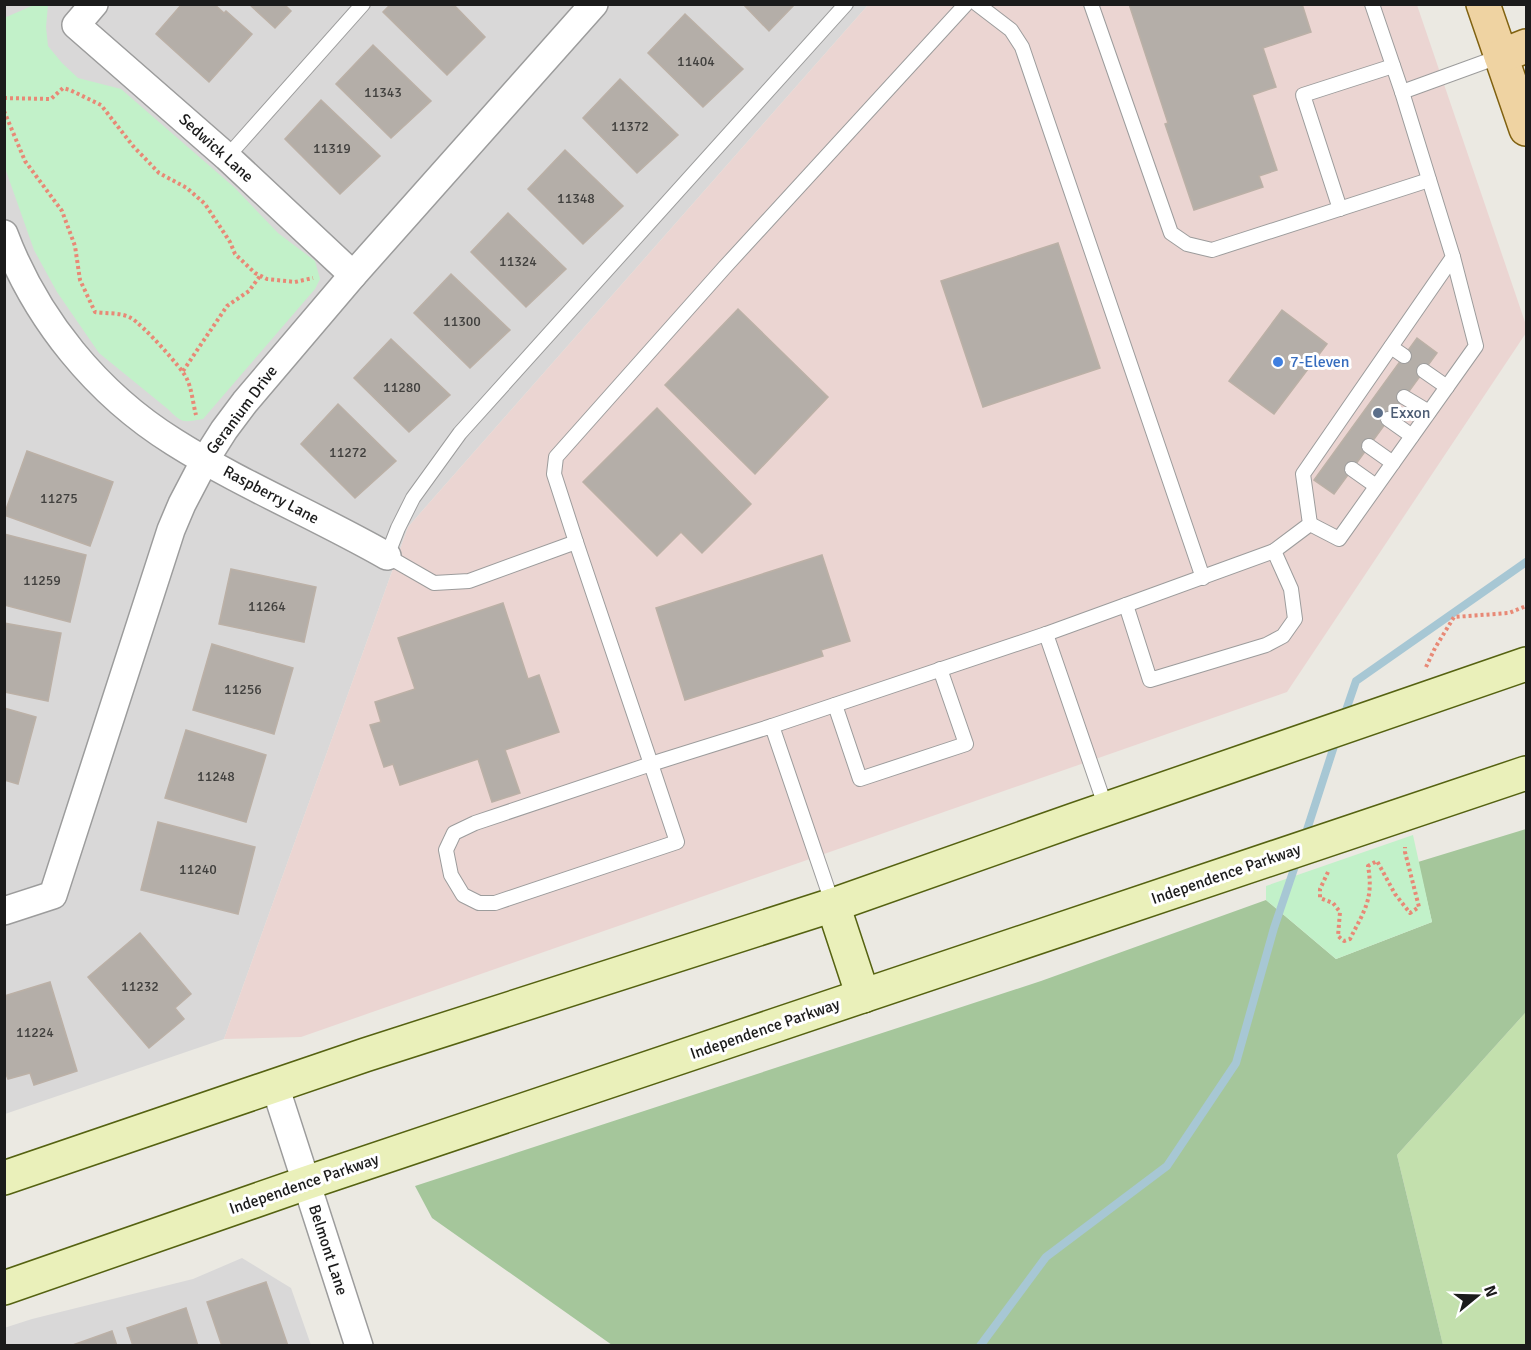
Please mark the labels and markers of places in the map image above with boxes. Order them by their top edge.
place label: 7-Eleven [1290,352,1349,372]
marker: 7-Eleven [1271,355,1285,369]
place label: Exxon [1390,403,1431,423]
marker: Exxon [1371,406,1385,420]

